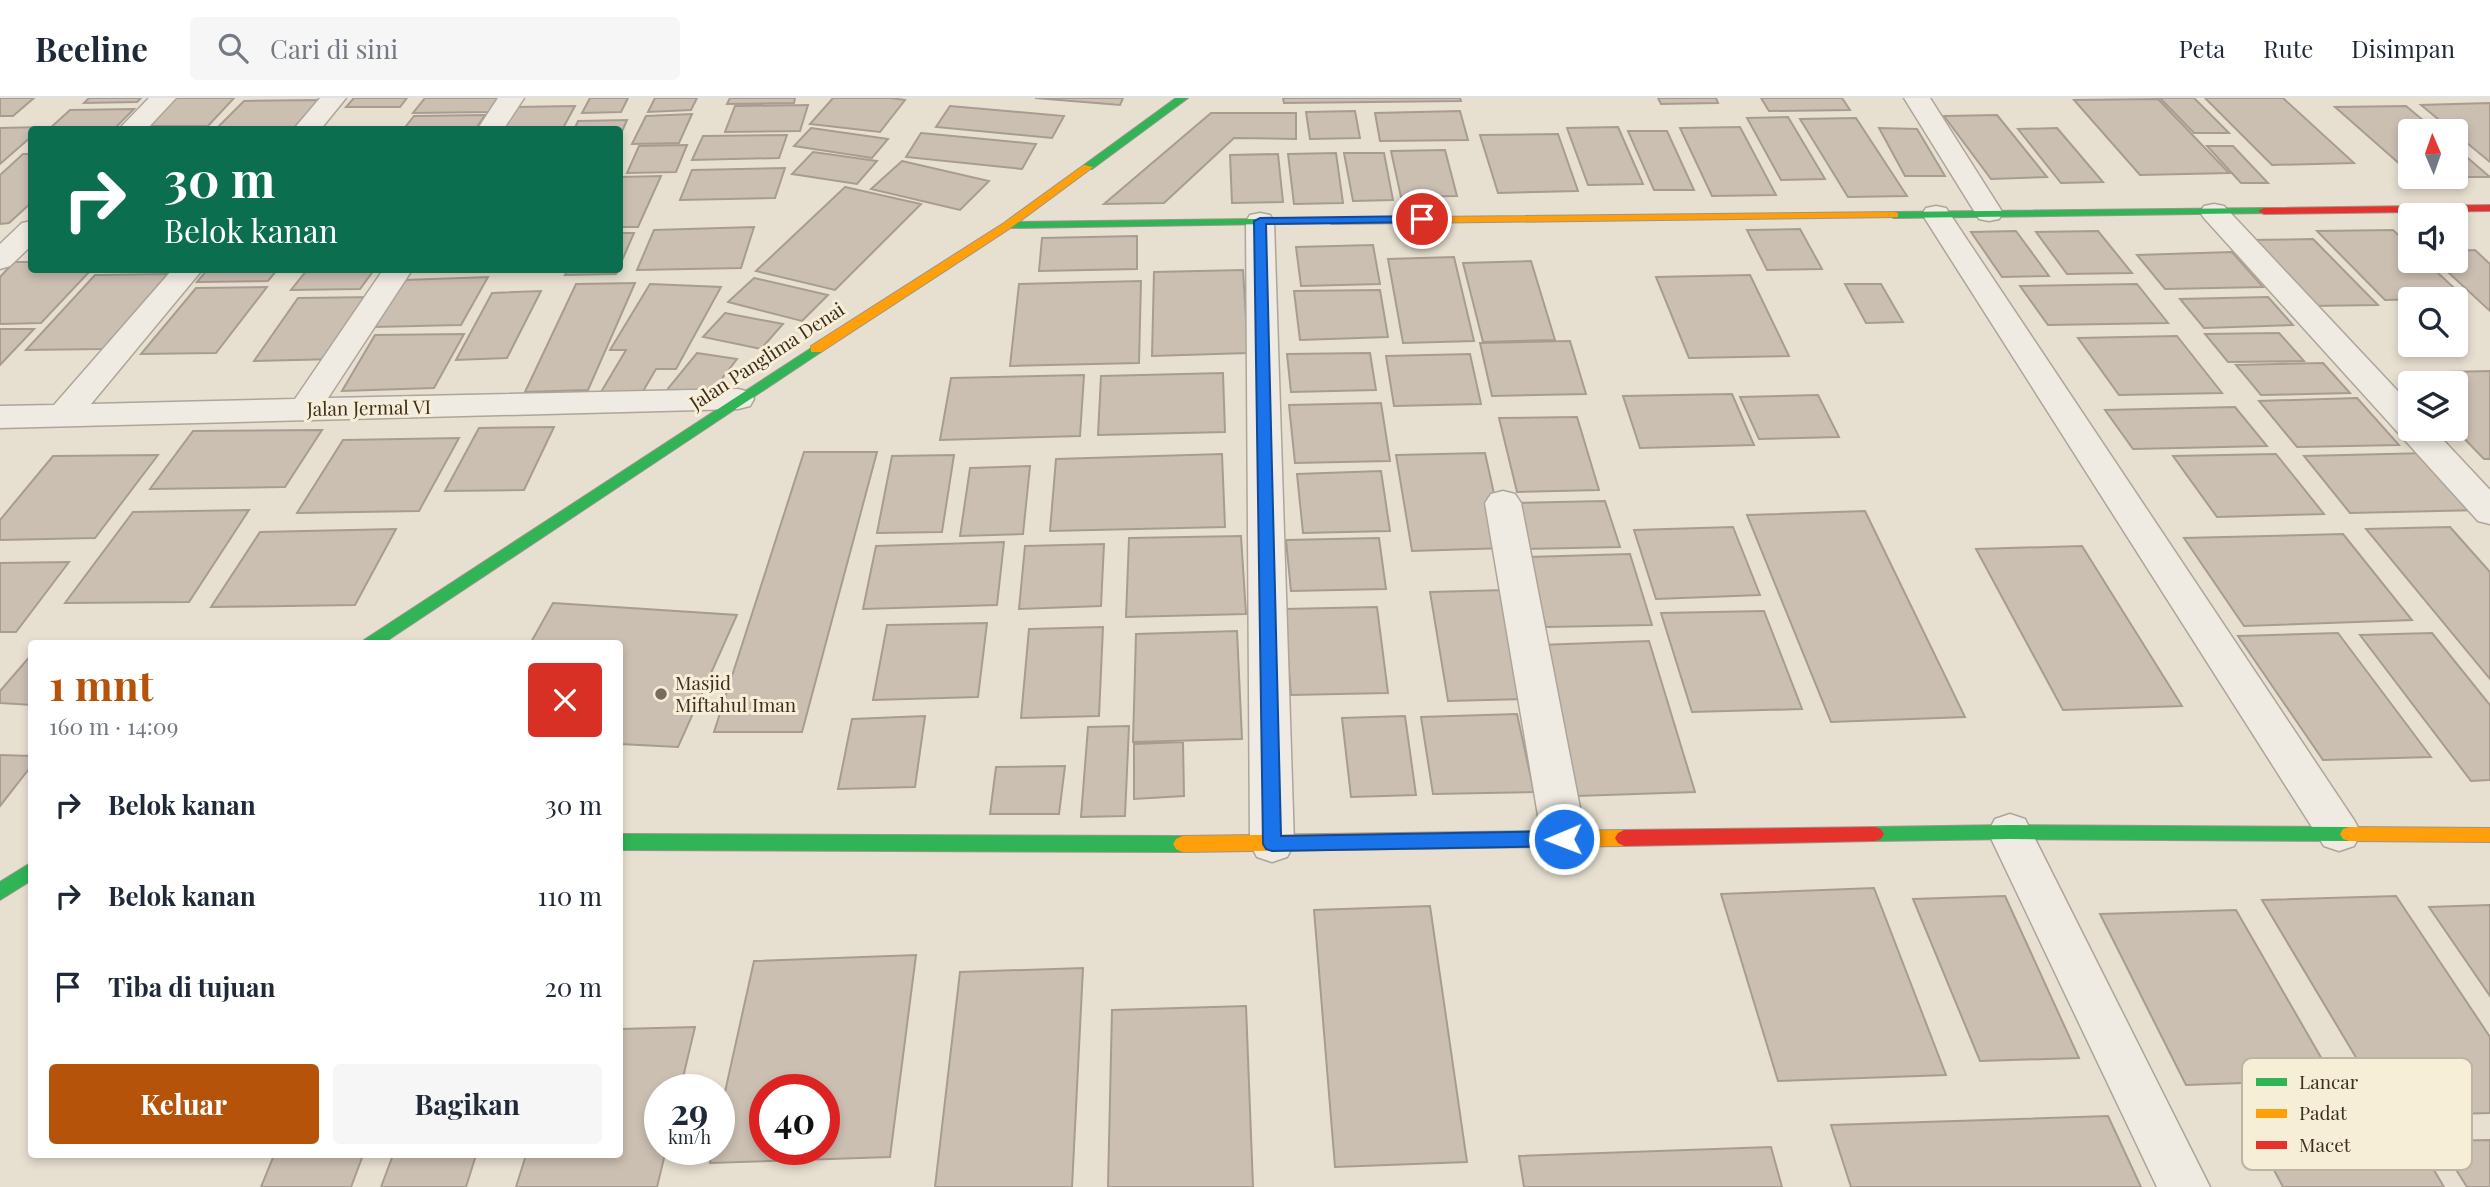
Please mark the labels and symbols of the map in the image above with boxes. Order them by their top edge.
north arrow [2398,119,2468,189]
pin [1392,189,1452,249]
street label: Jalan Panglima Denai [683,295,849,415]
street label: Jalan Jermal VI [306,393,431,421]
place label: Masjid Miftahul Iman [675,669,797,717]
marker: Masjid Miftahul Iman [653,686,669,702]
position arrow [1527,802,1601,876]
legend [2242,1058,2472,1170]
text: Lancar [2299,1068,2359,1094]
speed limit sign: 40 [749,1074,840,1165]
text: Padat [2299,1099,2347,1125]
text: Macet [2299,1131,2351,1157]

